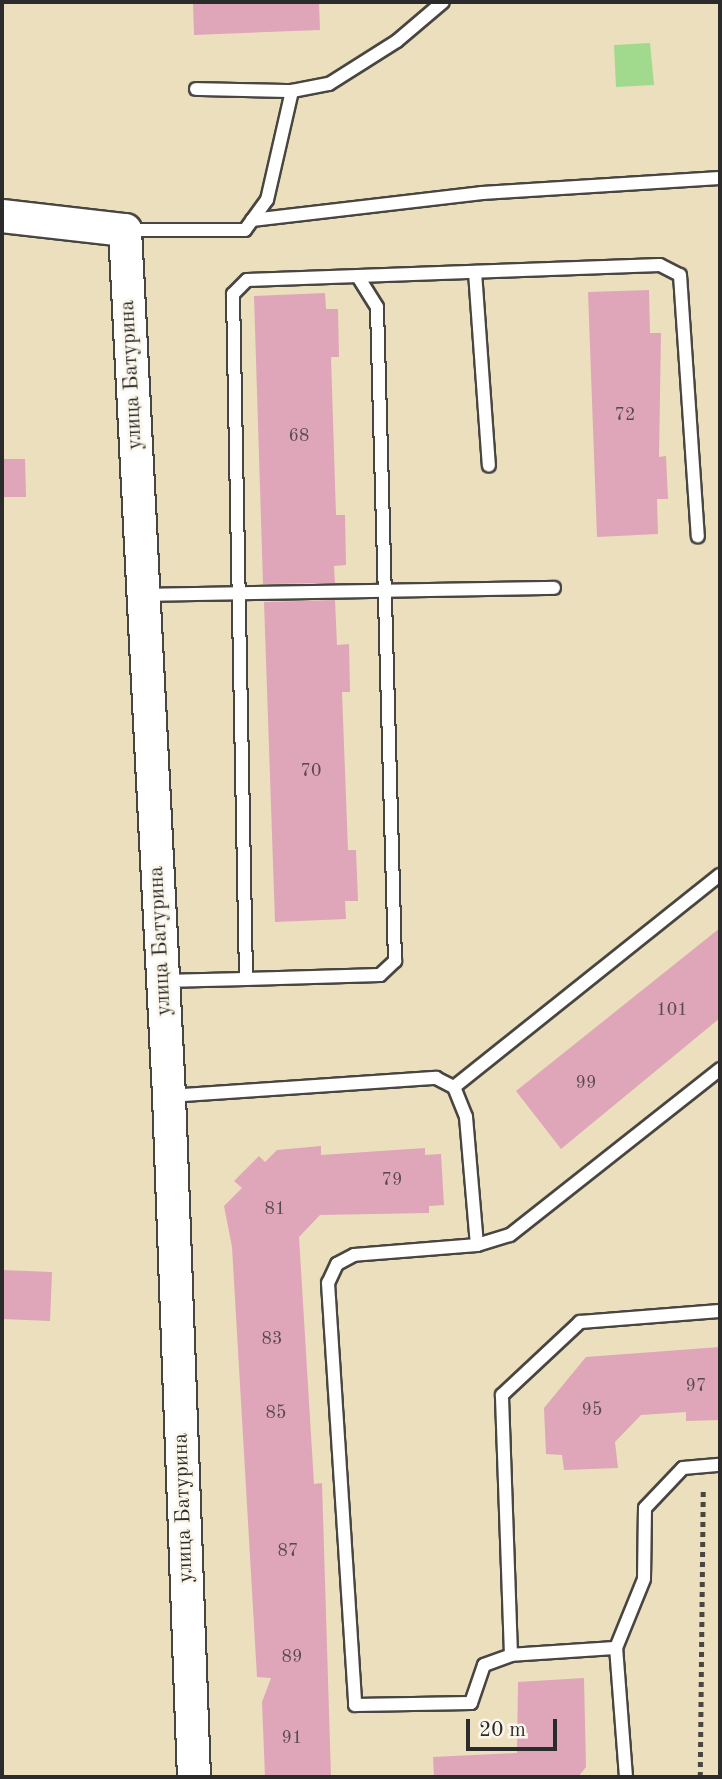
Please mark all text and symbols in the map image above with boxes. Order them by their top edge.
street label: улица Батурина [115,299,149,451]
house number: 72 [615,404,635,426]
house number: 68 [289,425,309,447]
house number: 70 [301,760,321,782]
street label: улица Батурина [144,865,178,1017]
house number: 101 [656,999,688,1021]
house number: 99 [576,1072,596,1094]
house number: 79 [382,1169,402,1191]
house number: 81 [265,1198,285,1220]
house number: 83 [262,1328,282,1350]
house number: 97 [686,1375,706,1397]
house number: 95 [582,1399,602,1421]
house number: 85 [266,1402,286,1424]
street label: улица Батурина [169,1433,199,1583]
house number: 87 [278,1540,298,1562]
house number: 89 [282,1646,302,1668]
scale bar [470,1706,561,1750]
text: 20 m [479,1720,526,1741]
house number: 91 [282,1727,302,1749]

